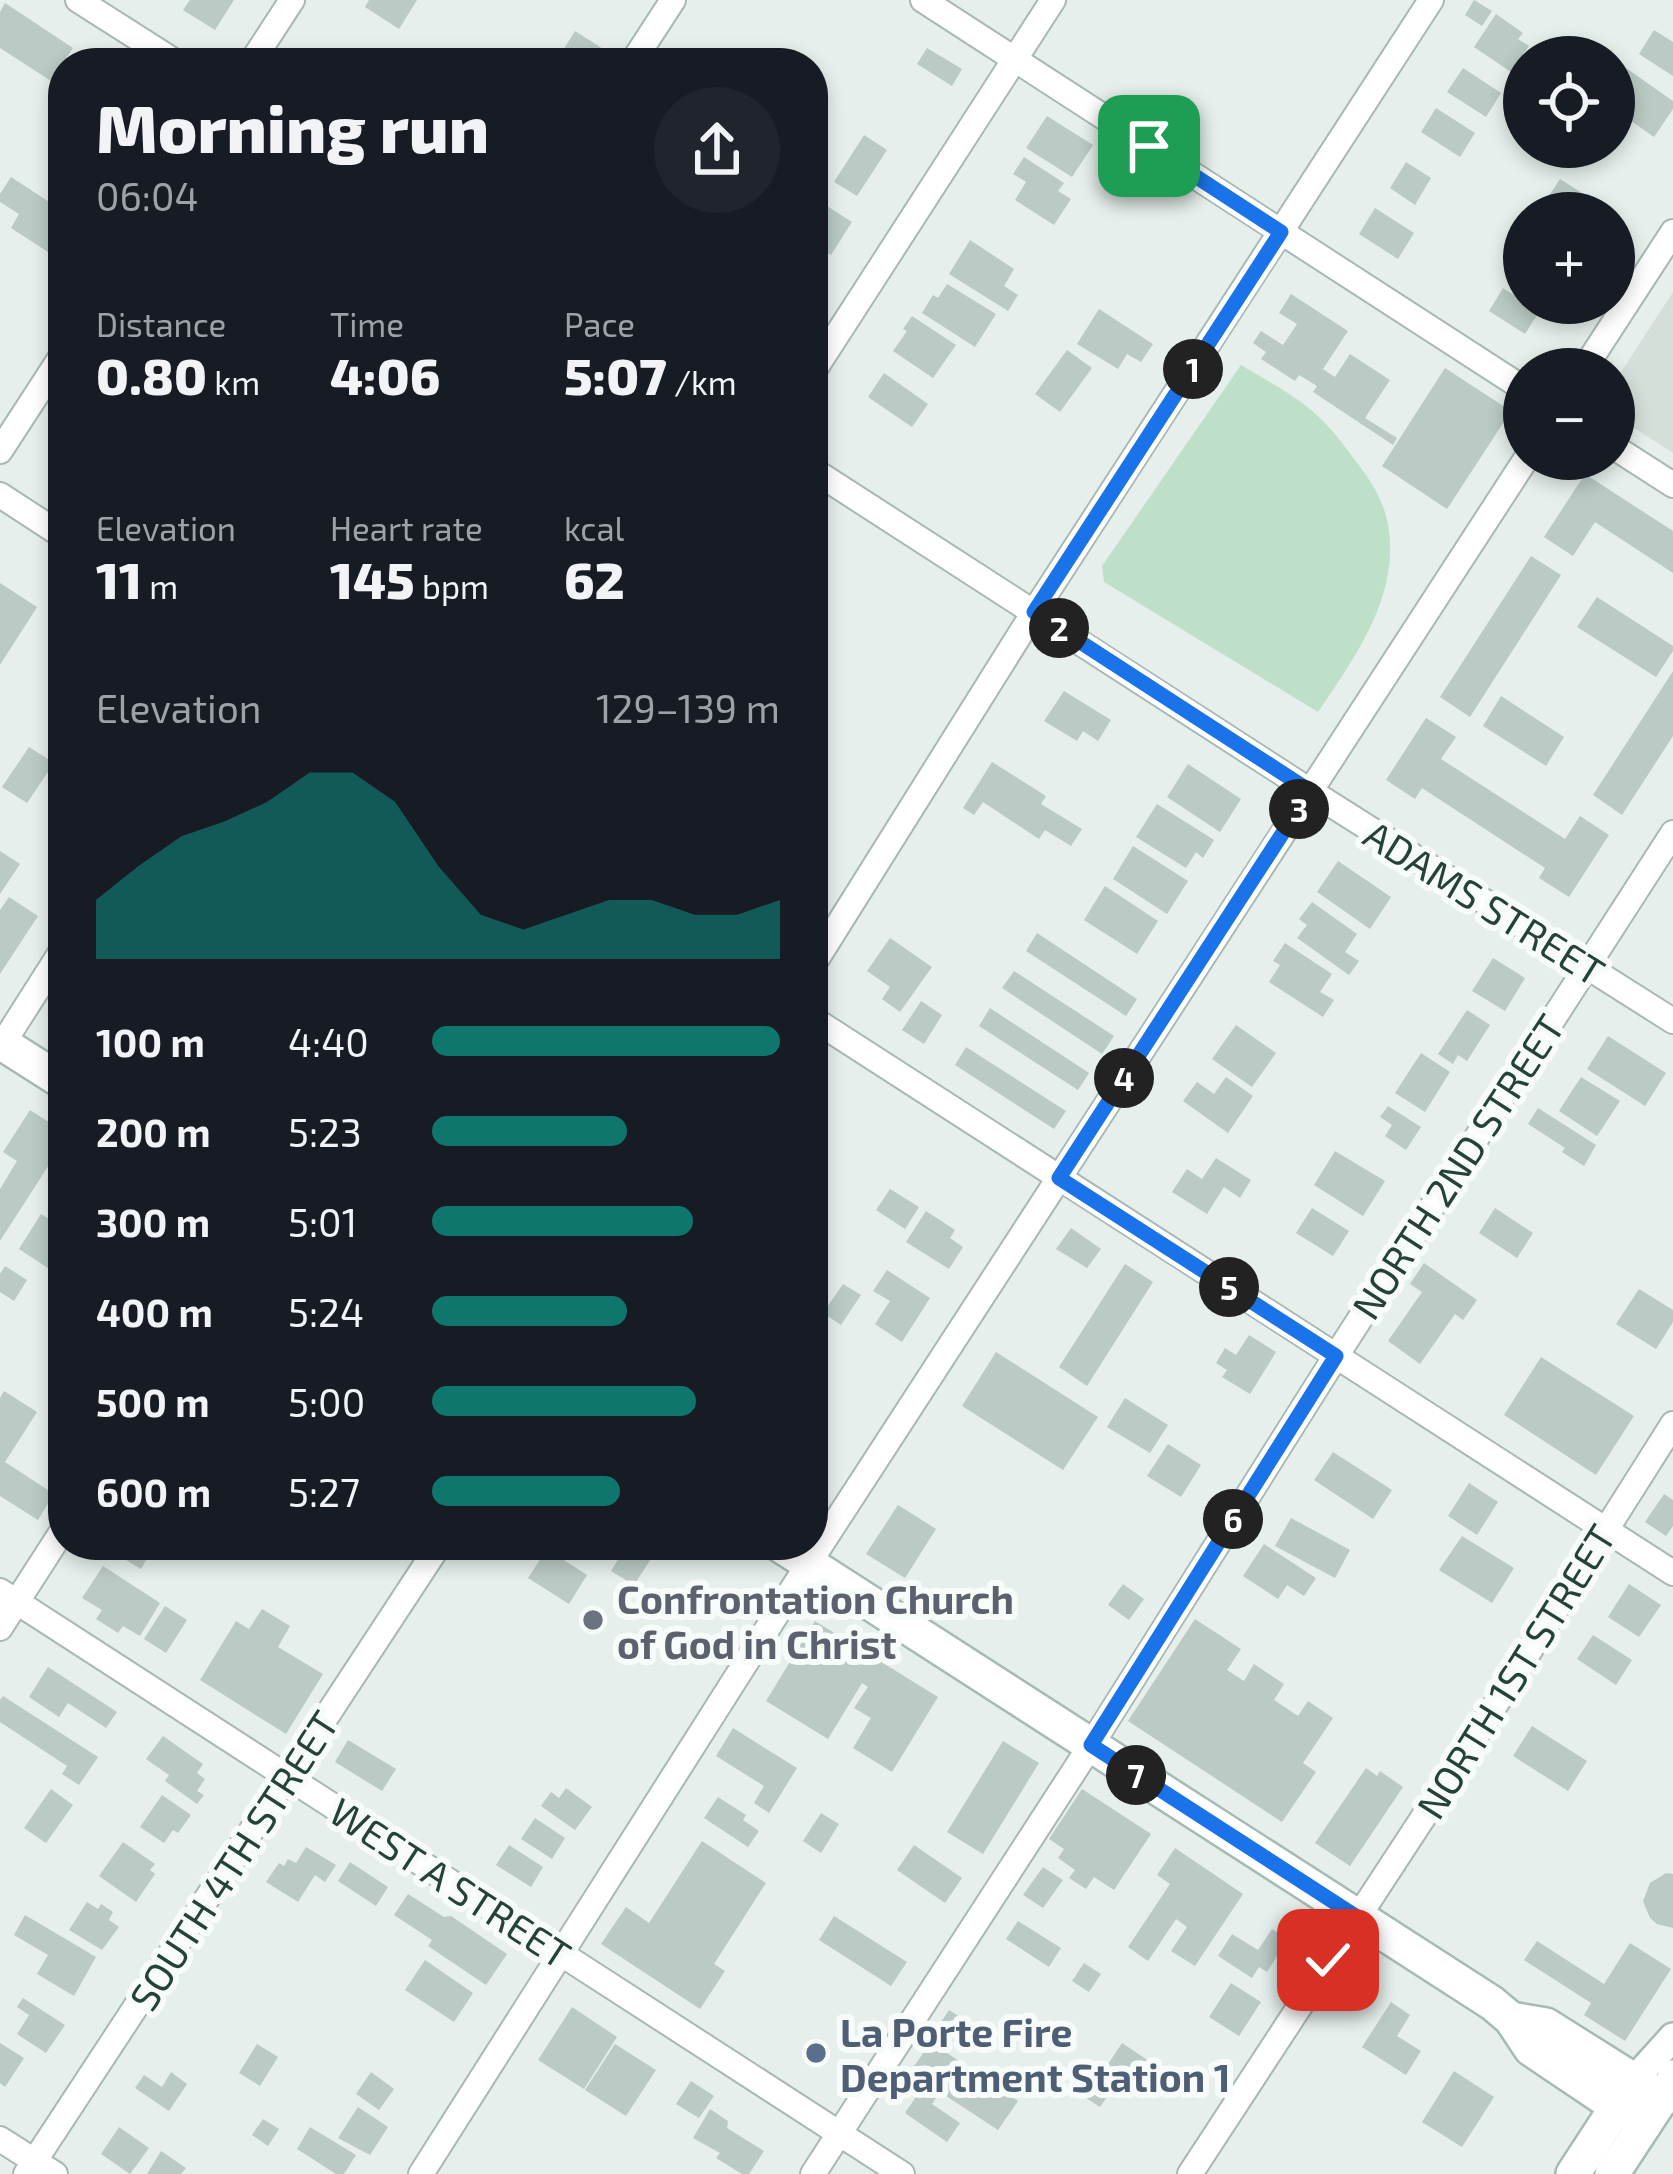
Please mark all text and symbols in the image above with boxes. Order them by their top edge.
map controls [1503,36,1635,480]
button: locate [1503,36,1635,168]
text: Morning run [96,87,489,166]
button: share [654,87,780,213]
pin [1098,95,1200,197]
icon: arrive [1116,113,1182,179]
text: 06:04 [96,172,199,219]
button: + [1503,192,1635,324]
text: Distance [96,304,226,344]
text: Time [330,304,404,344]
text: Pace [564,304,635,344]
pin: 1 [1163,339,1223,399]
text: 0.80 [96,344,207,405]
text: 4:06 [330,344,440,405]
text: 5:07 [564,344,667,405]
button: − [1503,348,1635,480]
text: 1 [1186,349,1200,389]
text: km [207,362,260,402]
text: /km [667,362,737,402]
text: Elevation [96,508,236,548]
text: Heart rate [330,508,483,548]
text: kcal [564,508,624,548]
text: 11 [96,548,142,609]
text: 145 [330,548,415,609]
text: 62 [564,548,625,609]
text: m [142,566,178,606]
text: bpm [415,566,489,606]
pin: 2 [1029,598,1089,658]
text: 2 [1049,608,1069,648]
text: Elevation [96,684,261,731]
text: 129–139 m [596,684,780,731]
pin: 3 [1269,779,1329,839]
text: 3 [1290,789,1308,829]
street label: ADAMS STREET [1356,809,1614,995]
street label: NORTH 2ND STREET [1341,1005,1573,1327]
text: 100 m [96,1018,205,1065]
text: 4:40 [288,1018,369,1065]
pin: 4 [1094,1048,1154,1108]
text: 4 [1113,1058,1135,1098]
text: 200 m [96,1108,211,1155]
text: 5:23 [288,1108,362,1155]
text: 300 m [96,1198,210,1245]
text: 5:01 [288,1198,357,1245]
pin: 5 [1199,1257,1259,1317]
text: 5 [1220,1267,1238,1307]
text: 400 m [96,1288,213,1335]
text: 5:24 [288,1288,364,1335]
text: 500 m [96,1378,210,1425]
text: 5:00 [288,1378,365,1425]
text: 600 m [96,1468,211,1515]
text: 5:27 [288,1468,360,1515]
pin: 6 [1203,1489,1263,1549]
text: 6 [1223,1499,1243,1539]
street label: NORTH 1ST STREET [1406,1515,1624,1827]
place label: Confrontation Church of God in Christ [617,1575,1014,1667]
marker: Confrontation Church of God in Christ [580,1607,606,1633]
street label: SOUTH 4TH STREET [119,1702,347,2018]
pin: 7 [1106,1745,1166,1805]
text: 7 [1127,1755,1145,1795]
street label: WEST A STREET [322,1787,580,1977]
pin [1277,1909,1379,2011]
icon: check [1295,1927,1361,1993]
place label: La Porte Fire Department Station 1 [840,2008,1231,2100]
marker: La Porte Fire Department Station 1 [803,2040,829,2066]

